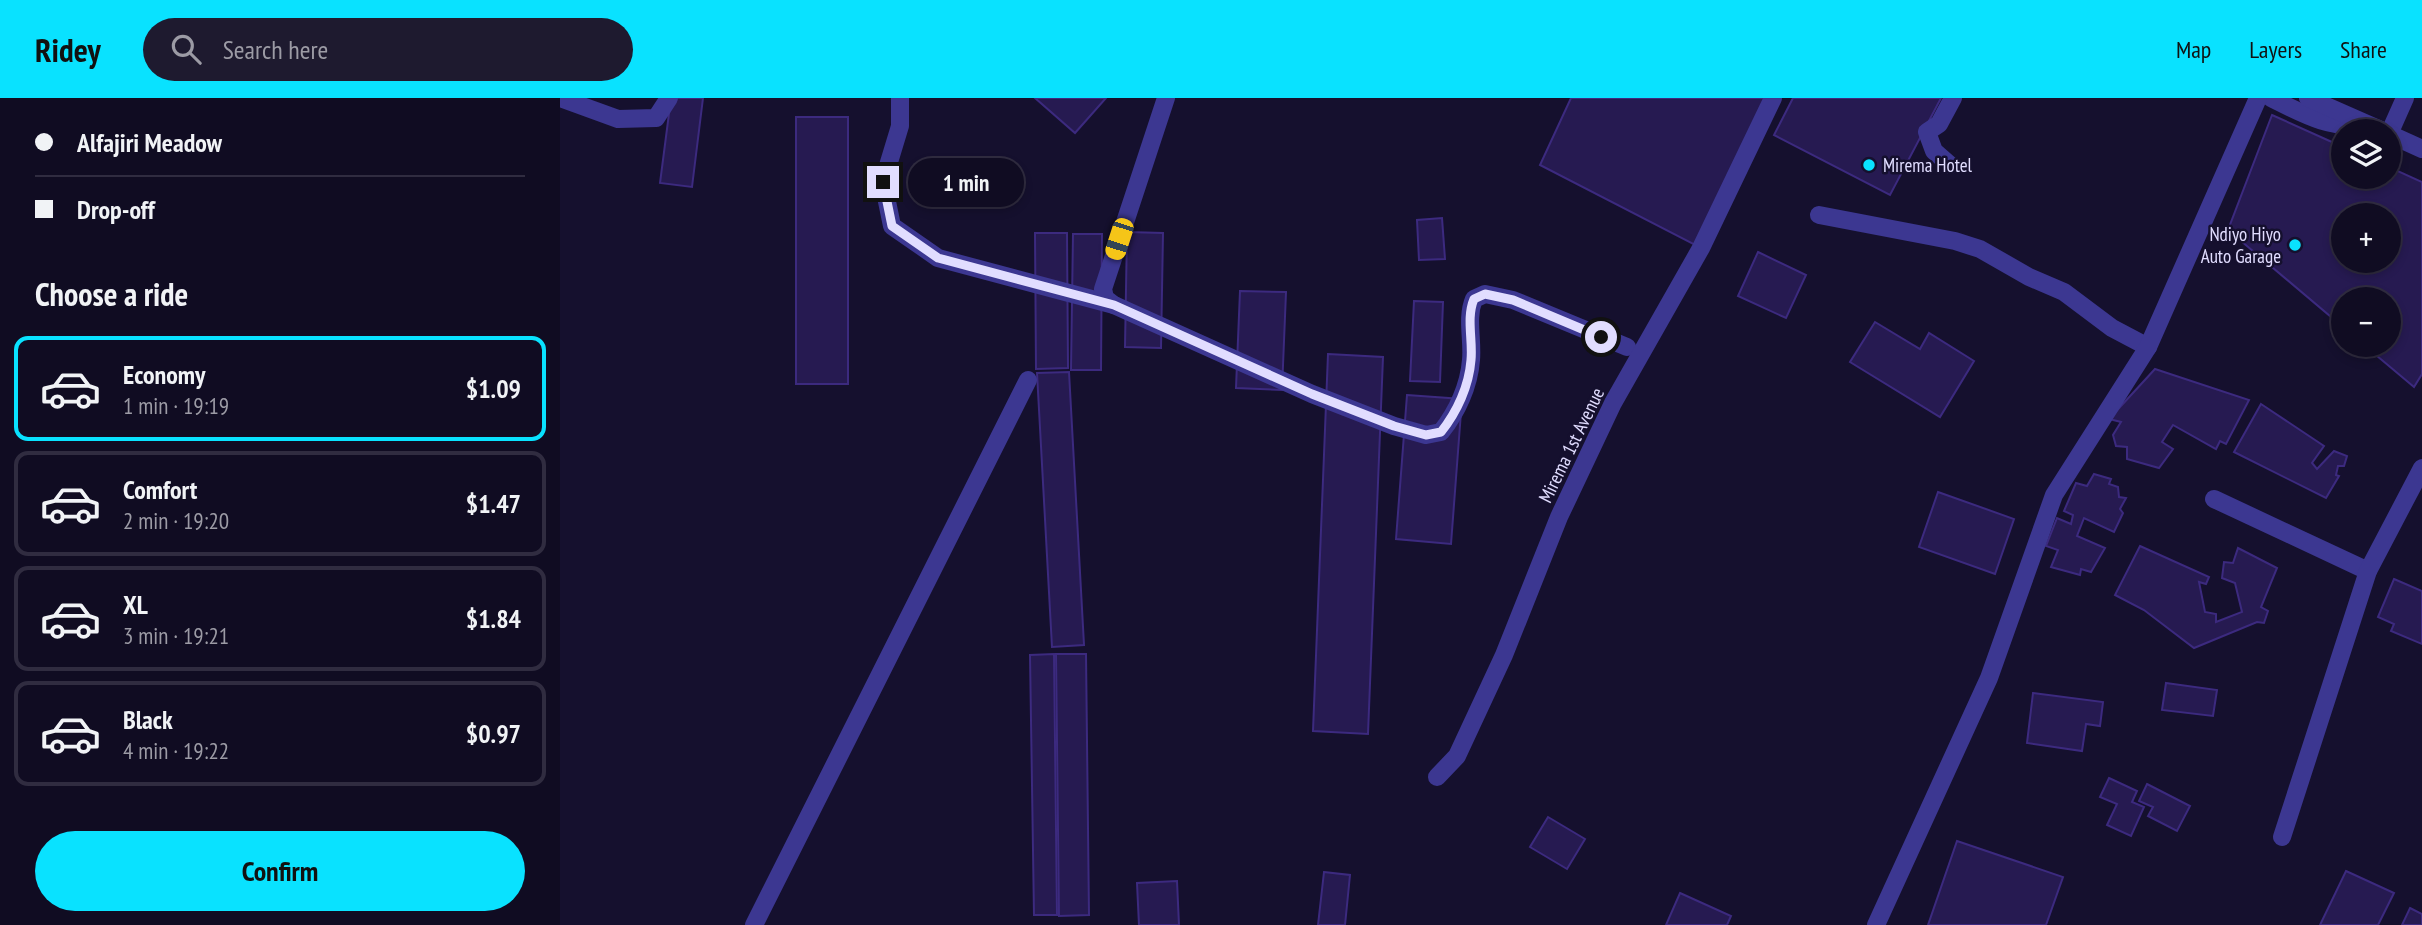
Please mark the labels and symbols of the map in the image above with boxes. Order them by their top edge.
place label: Mirema Hotel [1883,153,1973,177]
marker: Mirema Hotel [1861,157,1877,173]
callout: 1 min [908,158,1023,206]
route end [867,166,899,198]
car [1103,216,1136,262]
place label: Ndiyo Hiyo Auto Garage [2201,222,2281,268]
marker: Ndiyo Hiyo Auto Garage [2287,237,2303,253]
route start [1585,321,1617,353]
street label: Mirema 1st Avenue [1533,383,1609,506]

